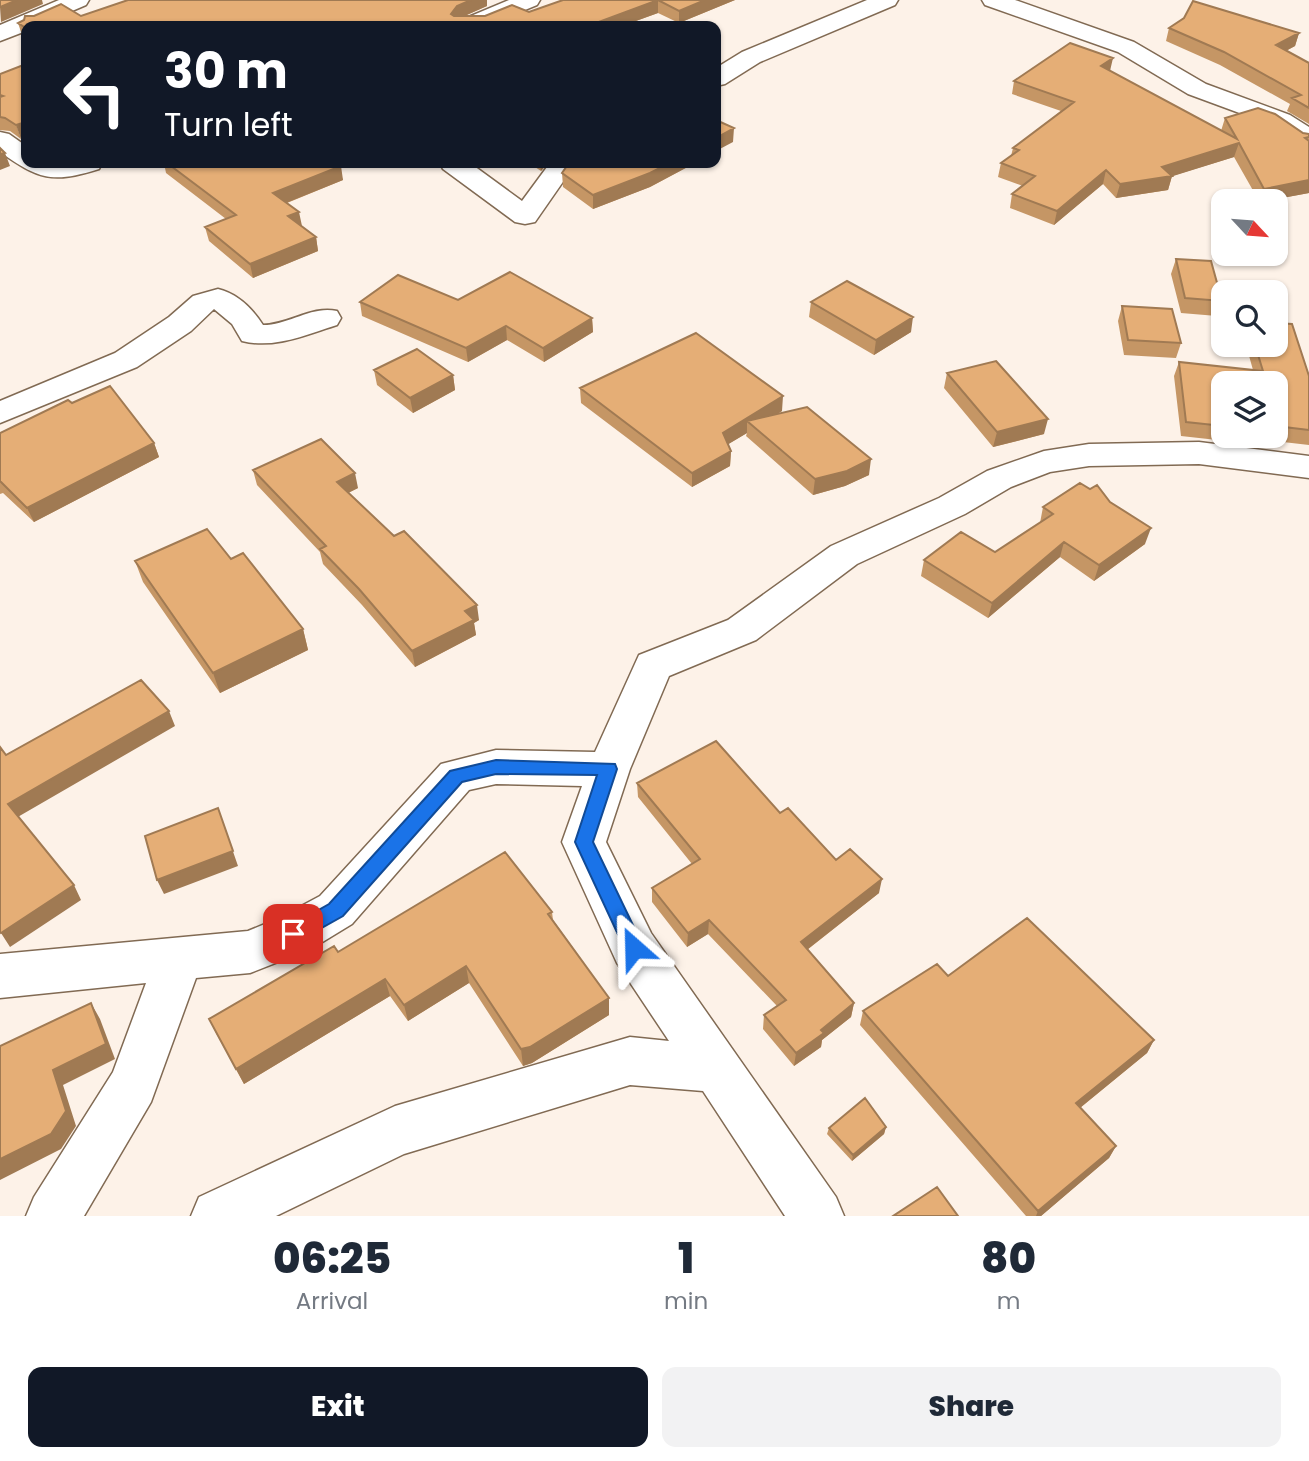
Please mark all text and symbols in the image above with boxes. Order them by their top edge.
text: 30 m [164,37,288,105]
icon: left [49,49,140,140]
text: Turn left [164,102,293,147]
north arrow [1211,189,1288,266]
map controls [1211,189,1288,448]
button: search [1211,280,1288,357]
button: layers [1211,371,1288,448]
pin [263,904,323,964]
position arrow [597,911,671,985]
icon: arrive [274,915,312,953]
text: 06:25 [273,1229,391,1288]
text: 1 [678,1229,694,1288]
text: 80 [981,1229,1036,1288]
text: Arrival [296,1285,368,1317]
text: min [664,1285,708,1317]
text: m [997,1285,1020,1317]
button: Exit [28,1367,648,1447]
button: Share [662,1367,1281,1447]

